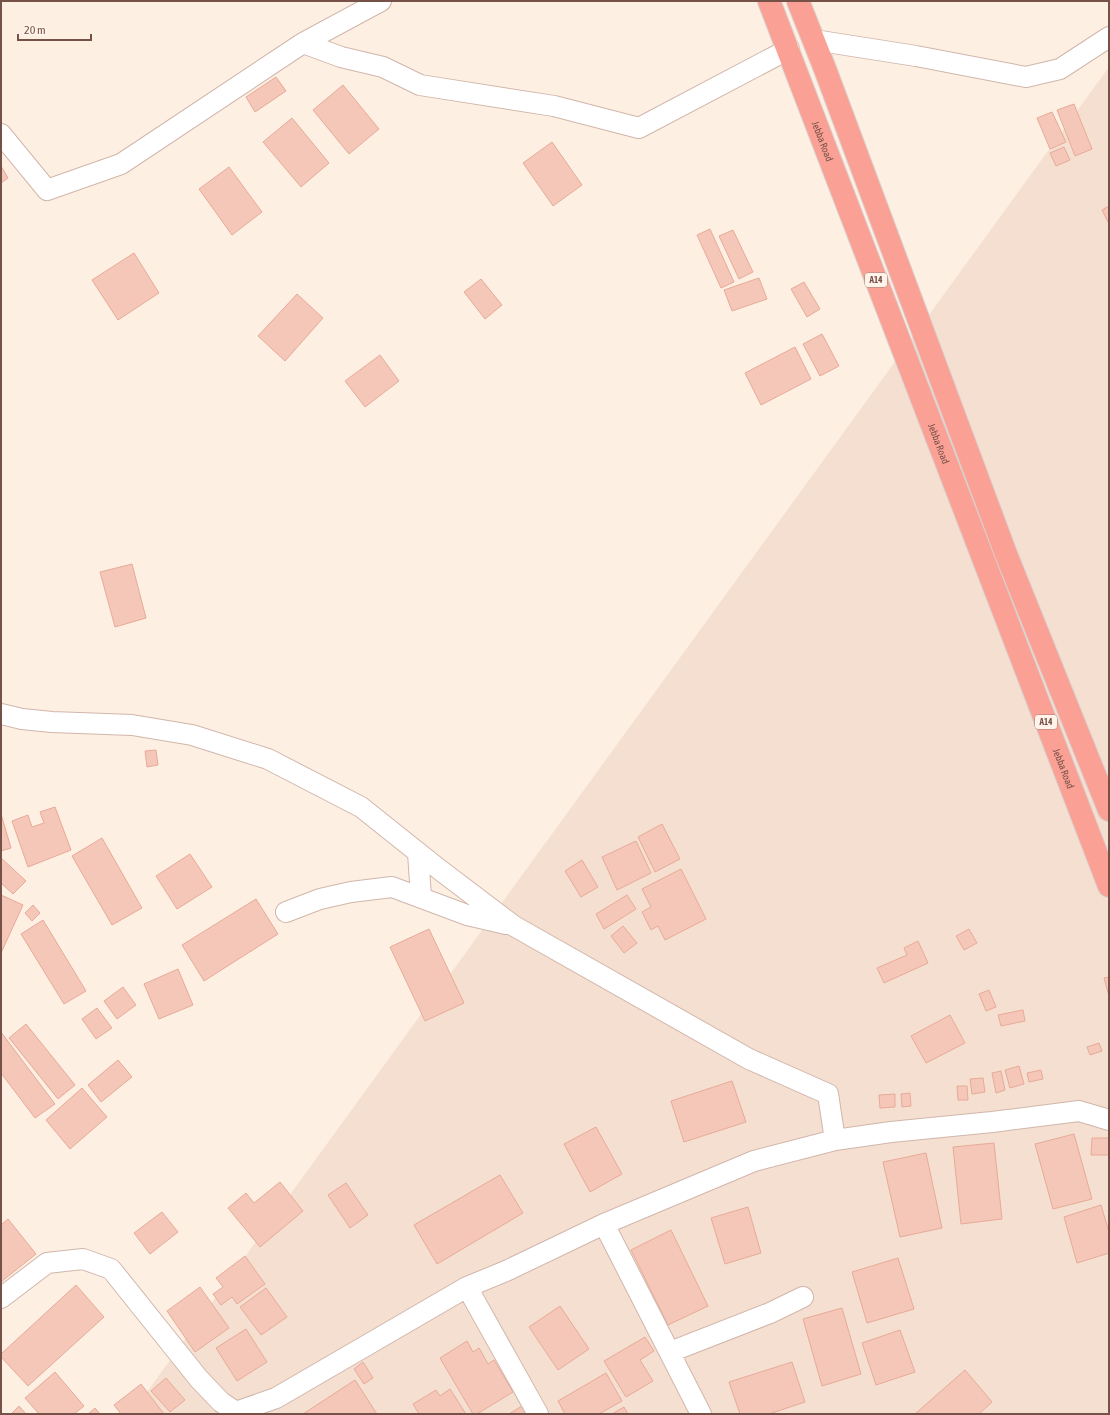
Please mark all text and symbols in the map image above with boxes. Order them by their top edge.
scale bar [18,16,91,42]
text: 20 m [24,23,46,37]
street label: Jebba Road [810,119,836,163]
road number: A14 [865,273,887,287]
street label: Jebba Road [926,422,952,465]
road number: A14 [1035,715,1057,729]
street label: Jebba Road [1051,747,1077,790]

